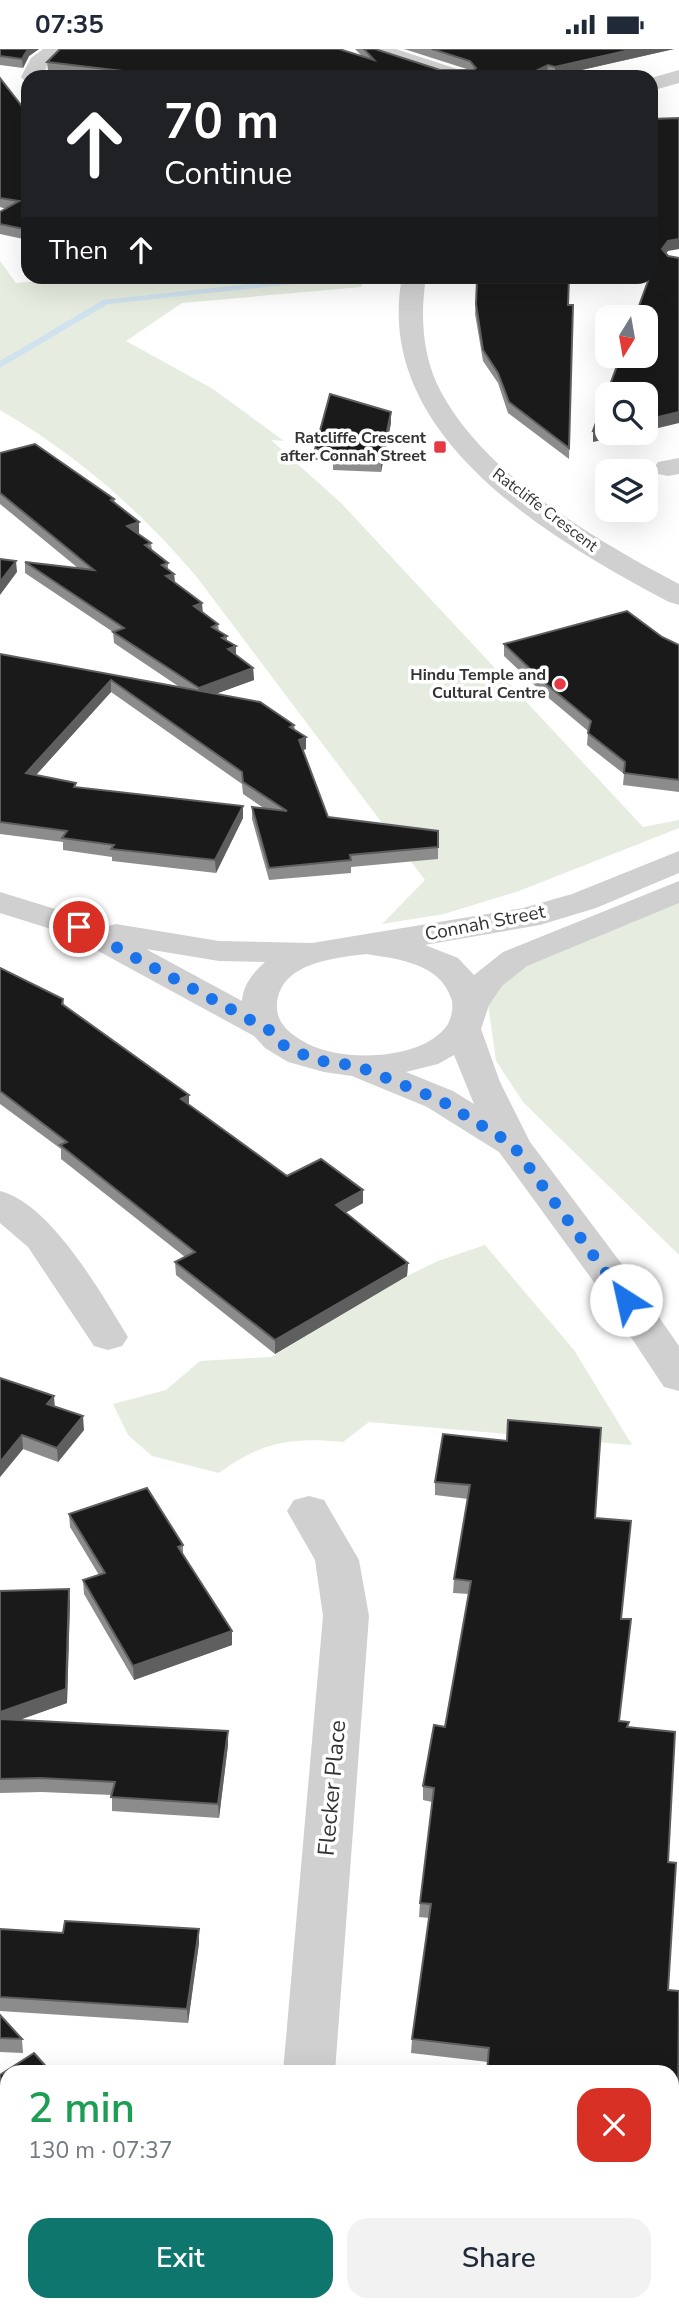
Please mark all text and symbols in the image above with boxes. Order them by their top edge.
text: 07:35 [35,7,104,42]
text: 70 m [164,88,279,155]
icon: ahead [49,98,140,189]
text: Continue [164,152,292,195]
icon: ahead [122,231,160,269]
text: Then [49,233,108,268]
north arrow [595,305,658,367]
map controls [595,305,658,522]
button: search [595,382,658,445]
place label: Ratcliffe Crescent after Connah Street [280,427,427,467]
marker: Ratcliffe Crescent after Connah Street [432,439,448,455]
button: layers [595,459,658,522]
street label: Ratcliffe Crescent [488,463,602,557]
place label: Hindu Temple and Cultural Centre [410,664,546,704]
marker: Hindu Temple and Cultural Centre [552,676,568,692]
pin [49,897,109,957]
street label: Connah Street [423,899,548,947]
icon: arrive [60,908,98,946]
position arrow [589,1263,663,1337]
street label: Flecker Place [311,1719,353,1857]
text: 2 min [28,2080,135,2137]
button: close [577,2088,651,2162]
text: 130 m · 07:37 [28,2135,173,2166]
button: Exit [28,2218,333,2298]
button: Share [347,2218,651,2298]

